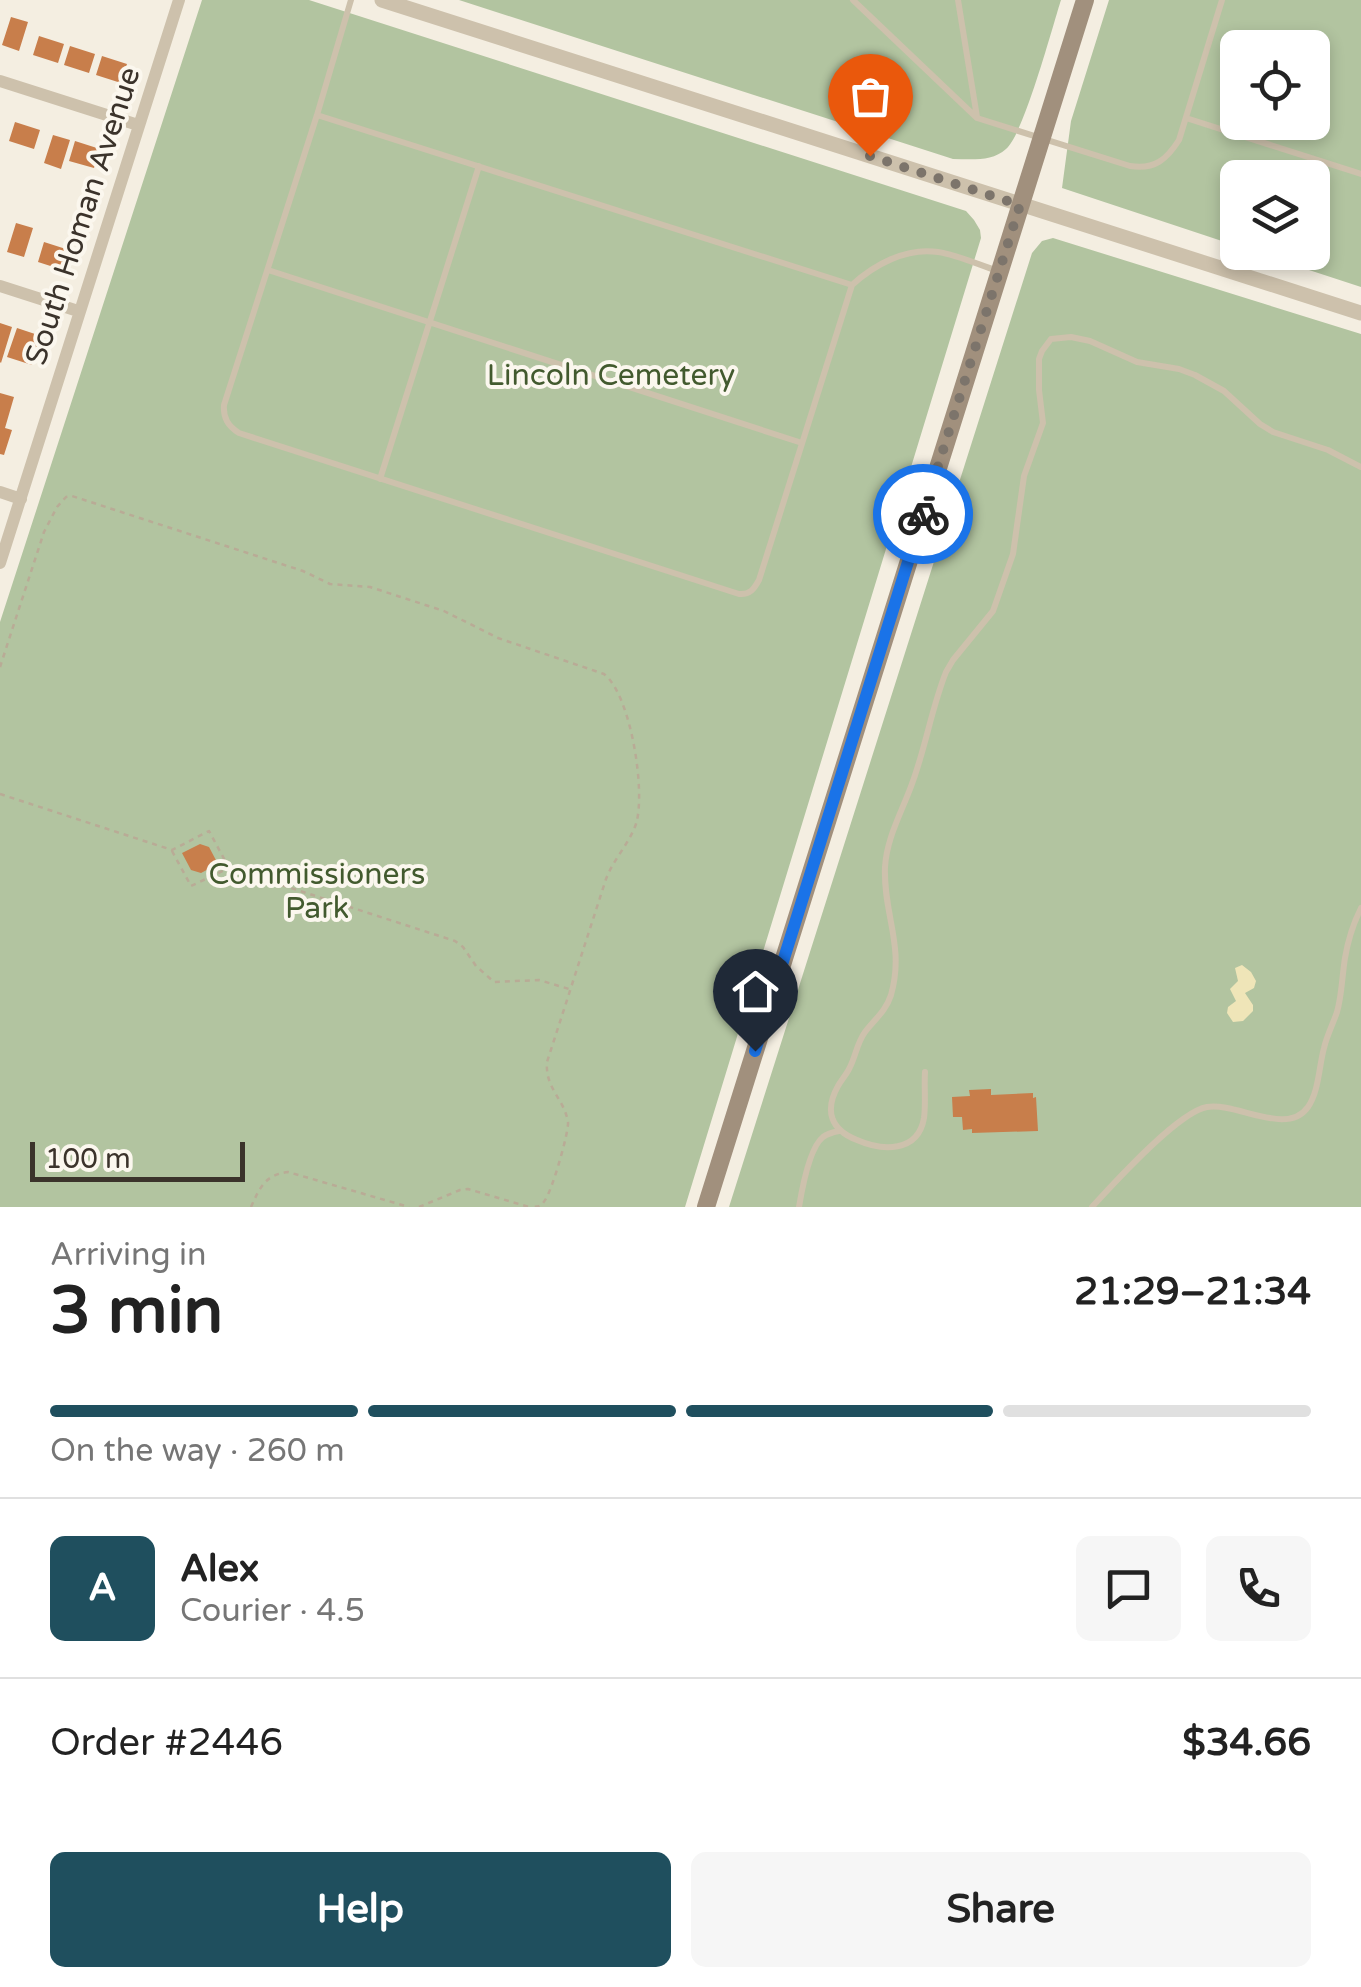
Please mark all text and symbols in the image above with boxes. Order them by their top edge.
map controls [1220,30,1330,270]
button: locate [1220,30,1330,140]
pin [828,54,913,157]
street label: South Homan Avenue [17,62,149,370]
icon: bag [843,69,898,124]
button: layers [1220,160,1330,270]
park label: Lincoln Cemetery [487,357,735,394]
courier [873,464,973,564]
icon: bike [896,487,951,542]
park label: Commissioners Park [209,856,425,927]
pin [713,949,798,1052]
icon: home [728,964,783,1019]
scale bar [30,1137,245,1182]
text: 100 m [45,1142,131,1176]
text: Arriving in [50,1236,207,1274]
text: 21:29–21:34 [1074,1269,1311,1315]
text: 3 min [50,1272,223,1351]
text: On the way · 260 m [50,1432,345,1470]
button: chat [1076,1536,1181,1641]
button: phone [1206,1536,1311,1641]
text: Alex [180,1546,259,1592]
text: A [88,1565,117,1611]
text: Courier · 4.5 [180,1592,365,1630]
text: Order #2446 [50,1720,283,1766]
text: $34.66 [1182,1720,1311,1766]
button: Help [50,1852,671,1967]
button: Share [691,1852,1311,1967]

